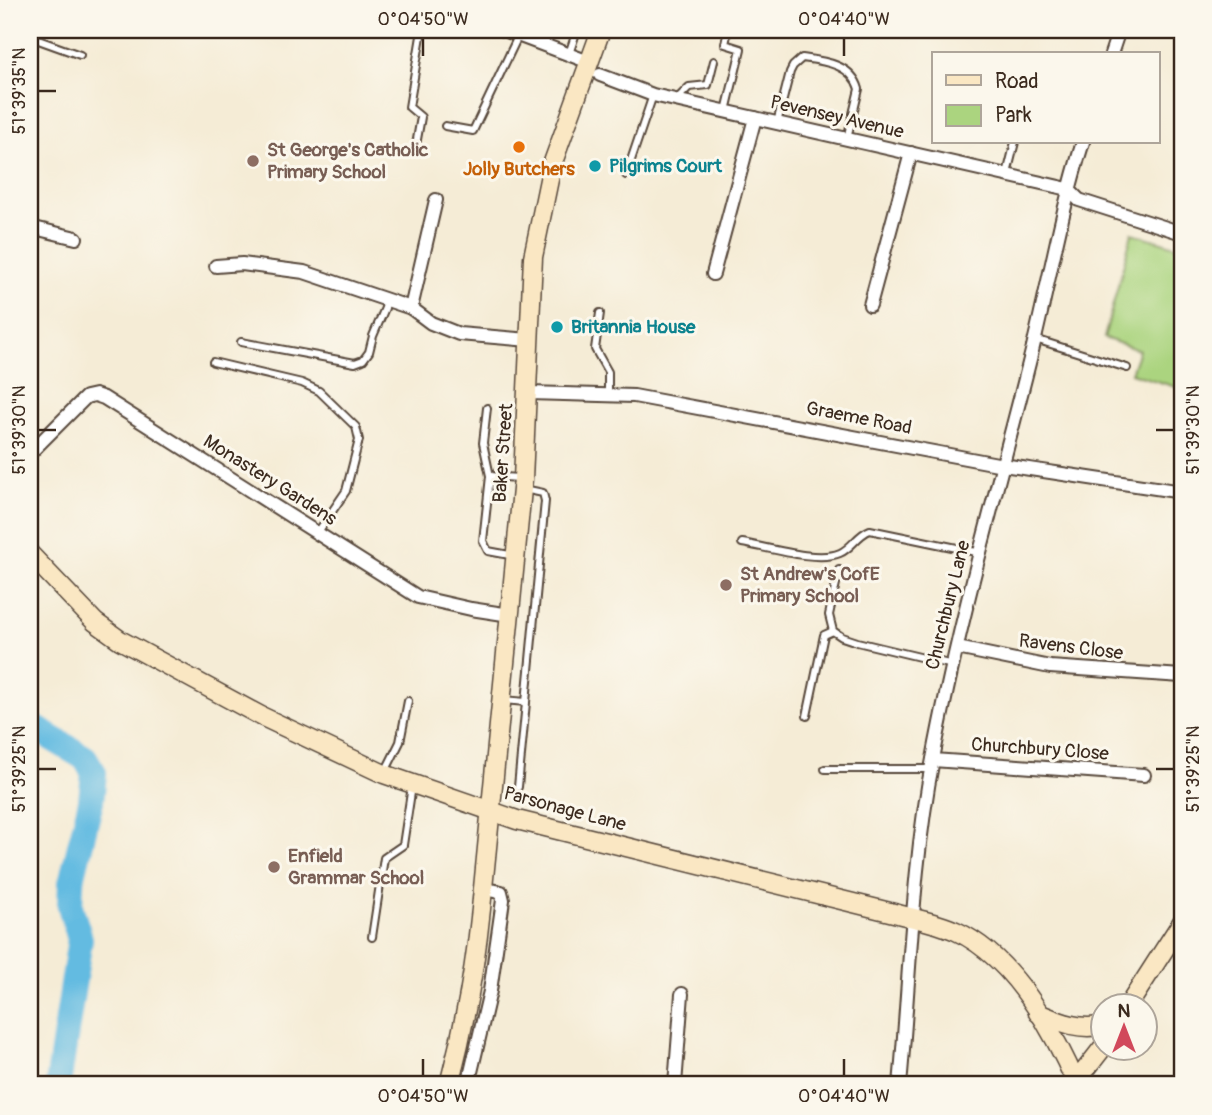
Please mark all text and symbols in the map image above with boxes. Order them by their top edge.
text: 0°04'50"W [377,8,469,31]
text: 0°04'40"W [798,8,890,31]
text: 51°39'35"N [8,48,31,134]
legend [932,52,1160,144]
text: Road [995,68,1039,95]
street label: Pevensey Avenue [768,90,907,144]
text: Park [995,102,1032,129]
place label: St George's Catholic Primary School [267,138,429,184]
marker: Jolly Butchers [511,139,527,155]
marker: St George's Catholic Primary School [245,153,261,169]
place label: Pilgrims Court [609,154,723,178]
place label: Jolly Butchers [463,157,575,181]
marker: Pilgrims Court [587,158,603,174]
place label: Britannia House [571,315,696,339]
marker: Britannia House [549,319,565,335]
text: 51°39'30"N [8,385,31,475]
text: 51°39'30"N [1182,385,1205,475]
street label: Graeme Road [804,396,914,440]
street label: Baker Street [488,402,518,503]
street label: Monastery Gardens [199,429,342,531]
street label: Churchbury Lane [920,537,976,672]
place label: St Andrew's CofE Primary School [740,562,880,608]
marker: St Andrew's CofE Primary School [718,577,734,593]
street label: Ravens Close [1018,629,1125,665]
text: 51°39'25"N [8,726,31,812]
text: 51°39'25"N [1182,726,1205,812]
street label: Churchbury Close [970,732,1110,766]
street label: Parsonage Lane [501,781,629,837]
place label: Enfield Grammar School [288,844,424,890]
marker: Enfield Grammar School [266,859,282,875]
north arrow [1090,992,1160,1062]
text: N [1118,999,1131,1023]
text: 0°04'50"W [377,1085,469,1108]
text: 0°04'40"W [798,1085,890,1108]

